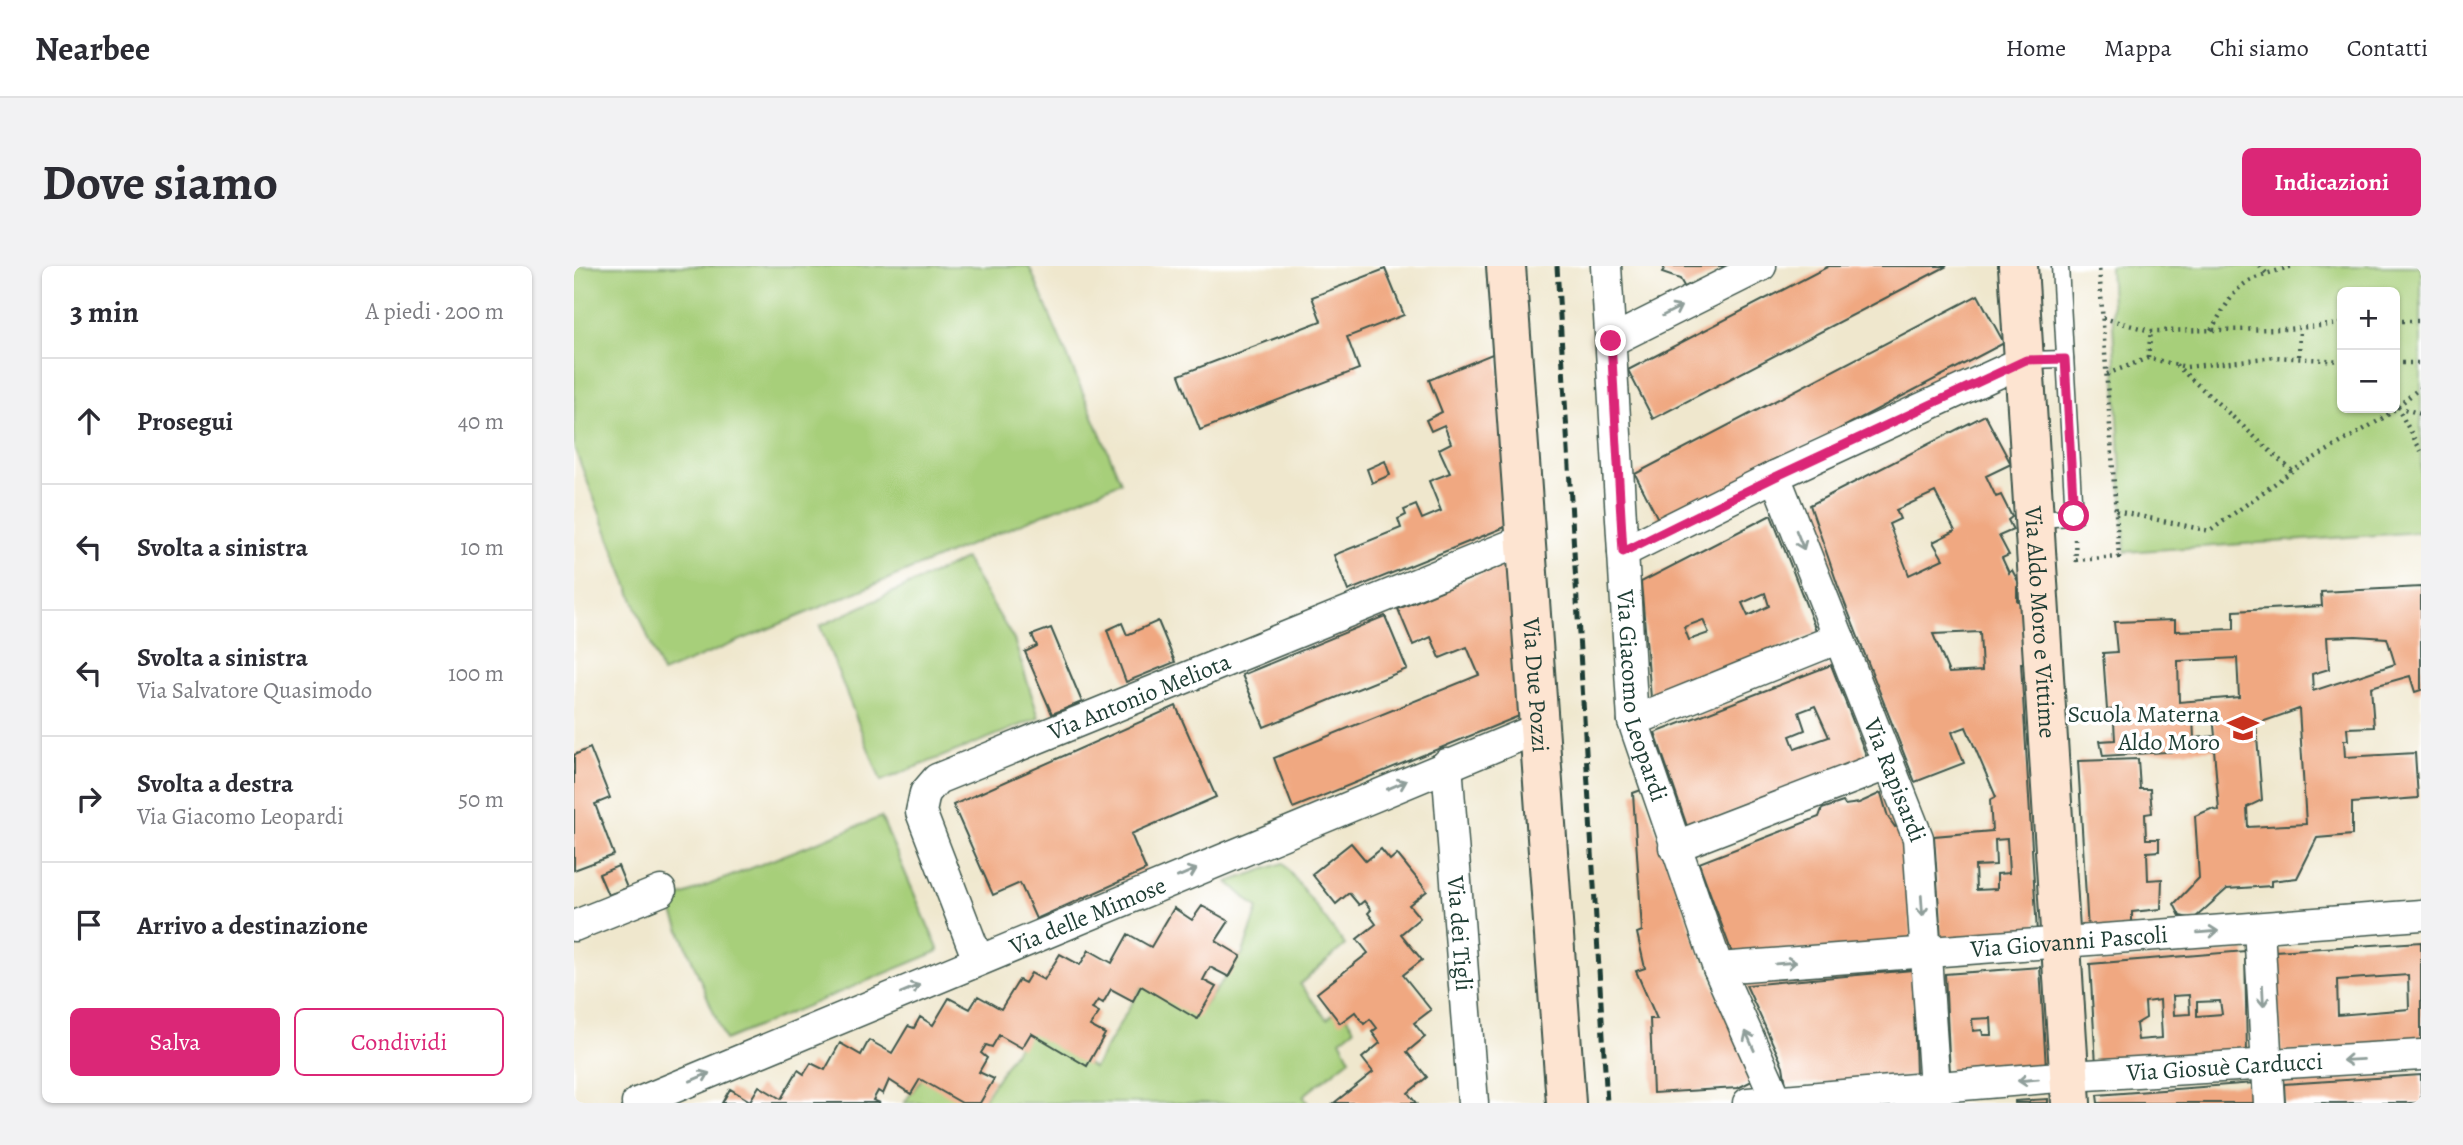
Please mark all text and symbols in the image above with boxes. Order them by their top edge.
text: Nearbee [35,26,150,71]
text: Home [2006,32,2066,64]
text: Mappa [2104,32,2172,64]
text: Chi siamo [2210,32,2309,64]
text: Contatti [2347,32,2428,64]
button: Indicazioni [2242,148,2421,216]
text: Dove siamo [42,149,278,216]
map controls [2337,287,2400,413]
button: + [2337,287,2400,350]
text: 3 min [70,292,139,332]
text: A piedi · 200 m [365,296,504,327]
one-way arrow [1661,303,1682,317]
route end [1595,325,1626,356]
button: − [2337,350,2400,413]
icon: ahead [70,402,108,440]
text: Prosegui [137,404,233,439]
text: 40 m [458,406,504,437]
route start [2058,500,2089,531]
street label: Via Aldo Moro e Vittime [2017,504,2064,739]
icon: left [70,528,108,566]
one-way arrow [1795,529,1808,550]
text: Svolta a sinistra [137,530,308,565]
text: 10 m [460,532,504,563]
street label: Via Giacomo Leopardi [1609,588,1675,806]
street label: Via Due Pozzi [1515,616,1557,753]
text: Svolta a sinistra [137,640,308,675]
street label: Via Antonio Meliota [1043,645,1236,748]
icon: left [70,654,108,692]
text: 100 m [448,658,504,689]
text: Via Salvatore Quasimodo [137,675,372,706]
place label: Scuola Materna Aldo Moro [2067,698,2221,758]
school or university icon: Scuola Materna Aldo Moro [2226,711,2260,745]
street label: Via Rapisardi [1856,713,1934,847]
text: Svolta a destra [137,766,294,801]
one-way arrow [1386,778,1407,791]
icon: right [70,780,108,818]
text: 50 m [458,784,504,815]
text: Via Giacomo Leopardi [137,801,344,832]
one-way arrow [1176,865,1198,878]
street label: Via delle Mimose [1004,869,1171,963]
street label: Via dei Tigli [1440,874,1480,992]
one-way arrow [1916,894,1929,917]
icon: arrive [70,906,108,944]
text: Arrivo a destinazione [137,908,368,943]
street label: Via Giovanni Pascoli [1968,918,2169,965]
one-way arrow [2196,925,2219,938]
one-way arrow [1774,956,1796,969]
one-way arrow [898,982,920,995]
one-way arrow [2257,984,2270,1007]
button: Salva [70,1008,280,1076]
button: Condividi [294,1008,504,1076]
one-way arrow [1743,1031,1756,1052]
street label: Via Giosuè Carducci [2124,1045,2324,1089]
one-way arrow [2342,1053,2365,1066]
one-way arrow [688,1069,710,1082]
one-way arrow [2017,1074,2040,1087]

